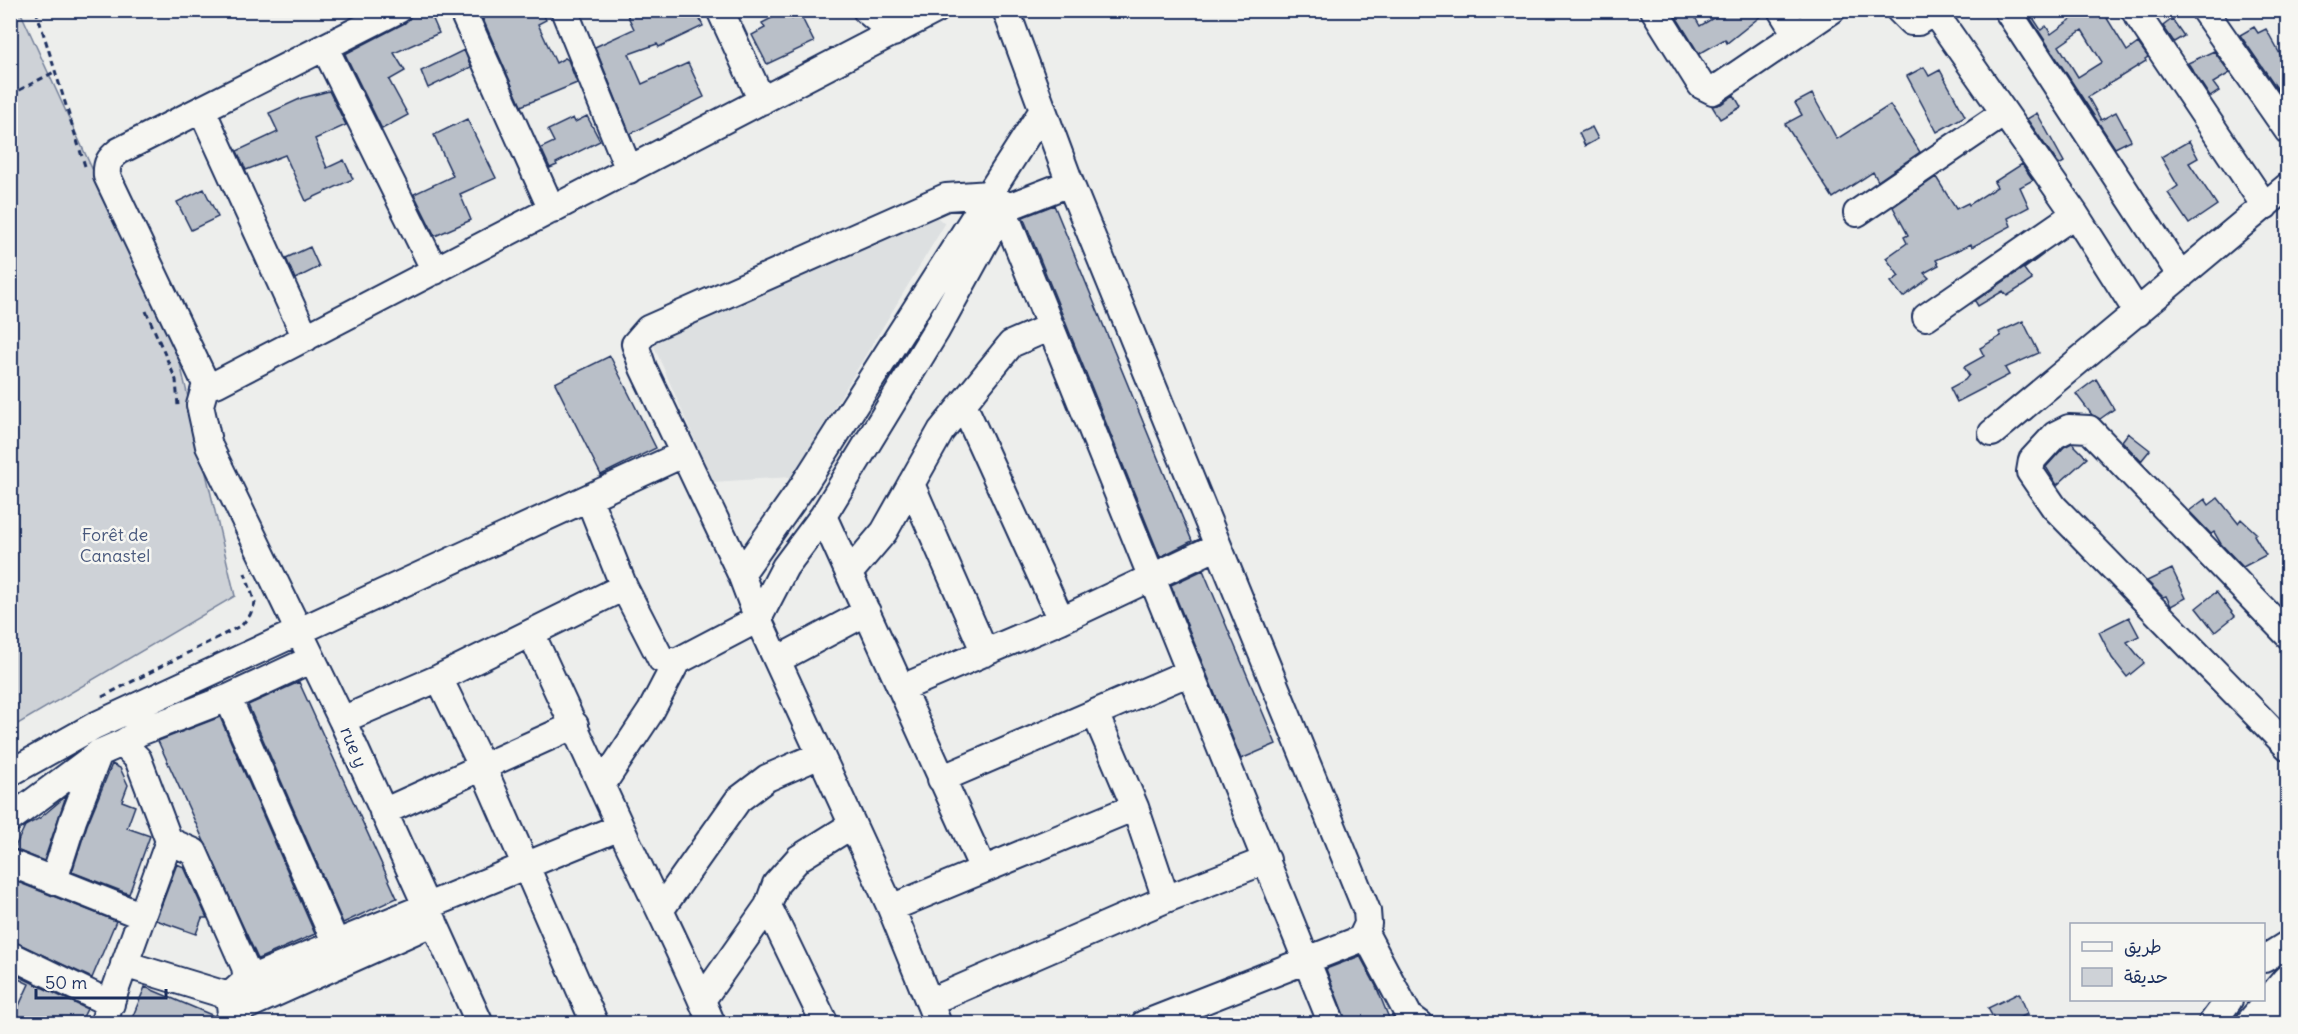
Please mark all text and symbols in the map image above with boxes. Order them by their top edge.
park label: Forêt de Canastel [80,523,150,567]
street label: rue y [335,723,373,771]
legend [2070,923,2265,1001]
text: طريق [2124,935,2162,958]
scale bar [36,962,166,1000]
text: حديقة [2124,965,2168,988]
text: 50 m [45,971,87,994]

